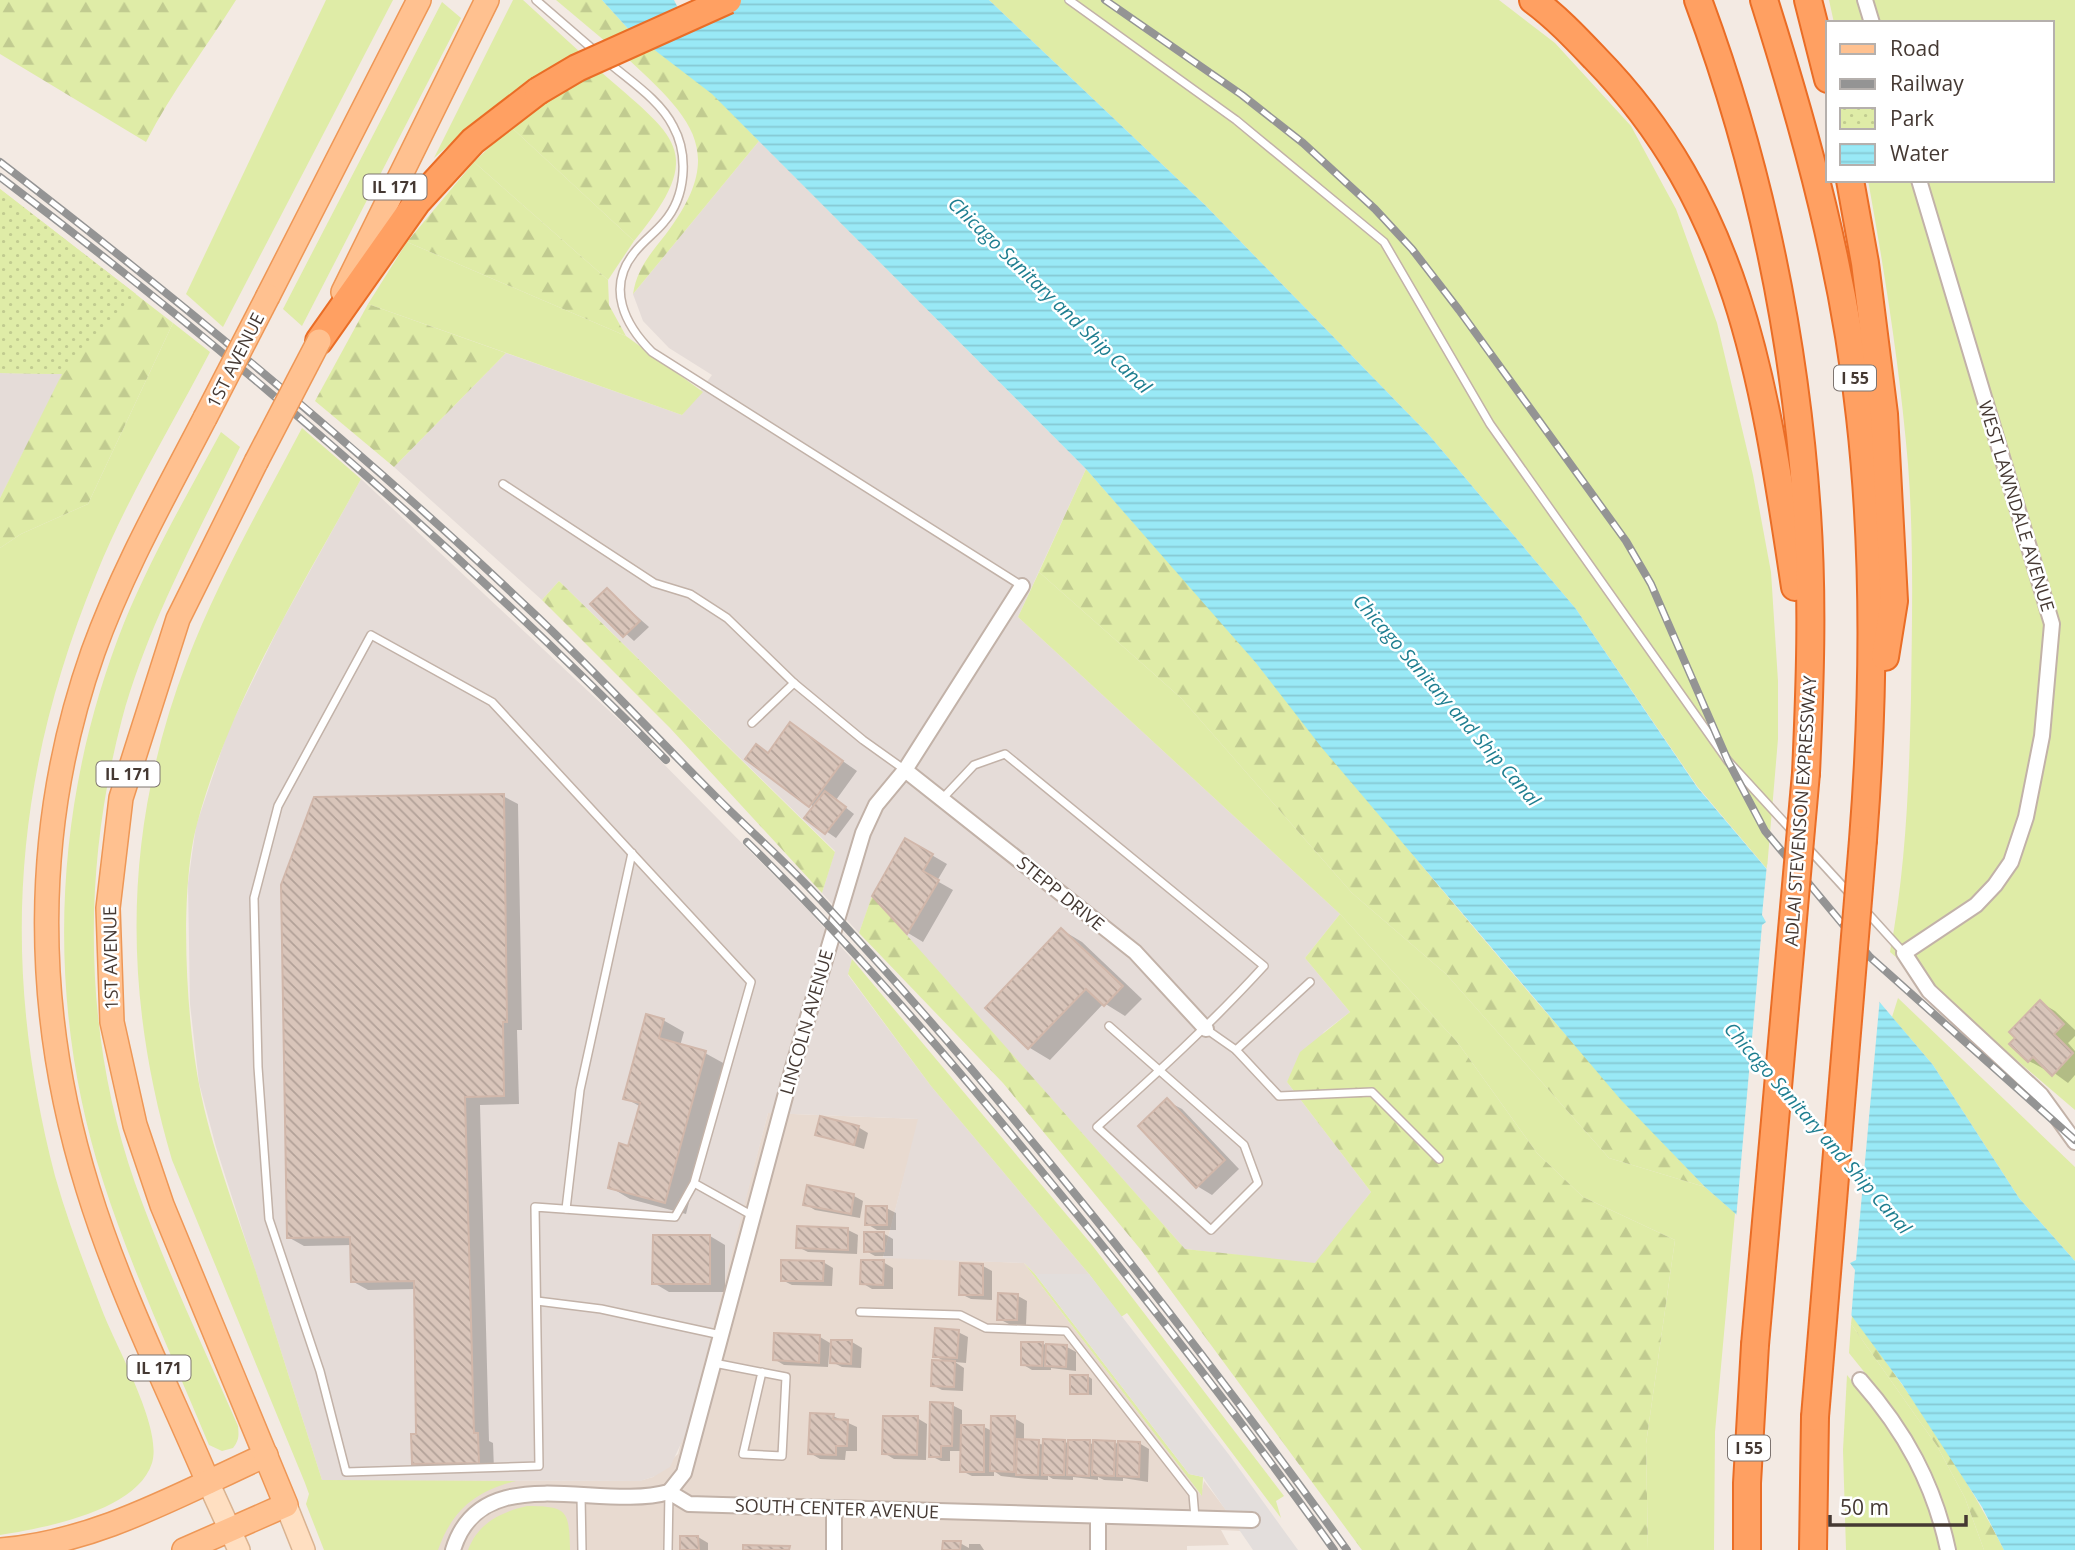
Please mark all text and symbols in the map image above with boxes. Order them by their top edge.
legend [1826,21,2054,182]
text: Road [1890,34,1940,62]
text: Railway [1890,69,1964,97]
text: Park [1890,104,1934,132]
text: Water [1890,139,1949,167]
road number: IL 171 [364,174,426,200]
water label: Chicago Sanitary and Ship Canal [943,191,1158,400]
street label: 1ST AVENUE [201,308,269,412]
road number: I 55 [1834,366,1876,390]
street label: WEST LAWNDALE AVENUE [1973,398,2061,614]
water label: Chicago Sanitary and Ship Canal [1348,588,1547,813]
street label: ADLAI STEVENSON EXPRESSWAY [1779,674,1821,947]
road number: IL 171 [96,762,160,786]
street label: STEPP DRIVE [1012,850,1110,936]
street label: 1ST AVENUE [97,906,123,1010]
street label: LINCOLN AVENUE [774,947,838,1097]
water label: Chicago Sanitary and Ship Canal [1719,1016,1918,1241]
road number: IL 171 [128,1356,190,1380]
road number: I 55 [1728,1436,1770,1460]
scale bar [1830,1484,1966,1528]
street label: SOUTH CENTER AVENUE [735,1492,939,1524]
text: 50 m [1840,1493,1889,1521]

